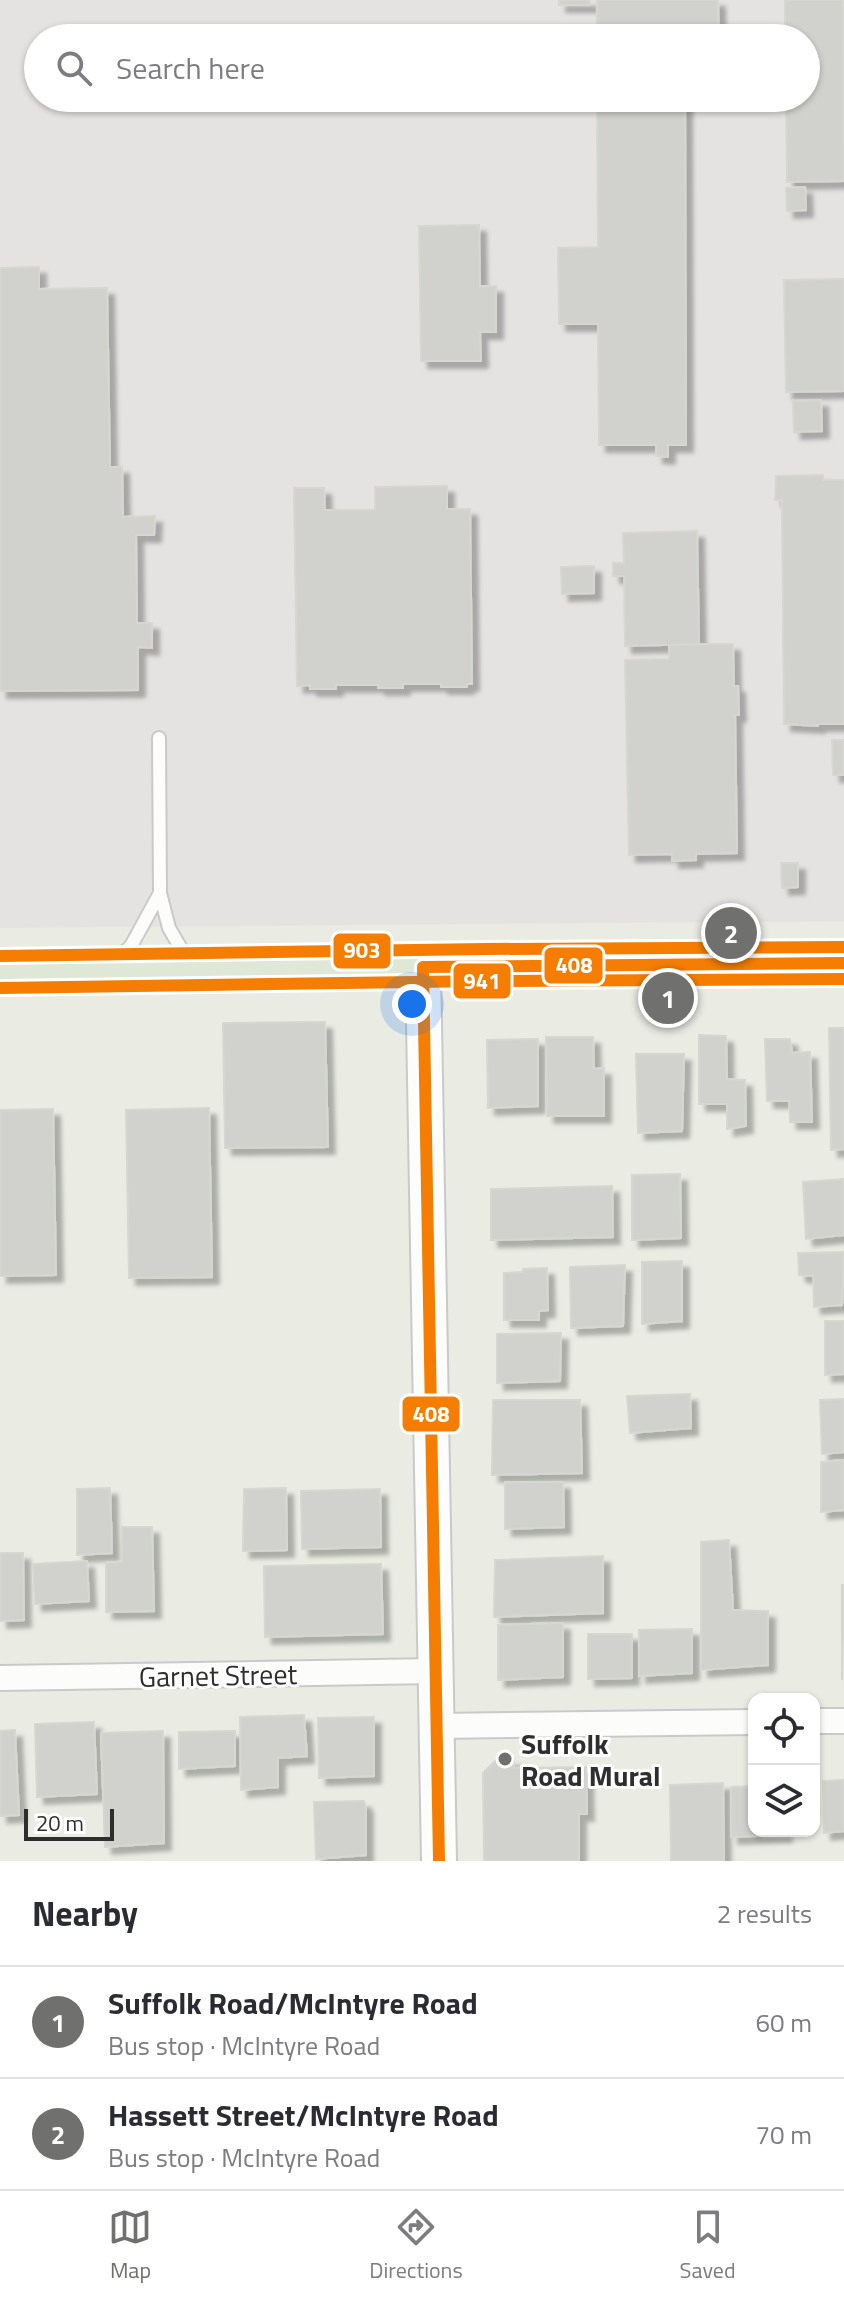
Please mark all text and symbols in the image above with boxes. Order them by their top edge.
search box [24,24,820,112]
text: Search here [116,45,265,91]
icon: search [52,46,96,90]
pin: 2 [705,903,757,963]
line badge: 903 [332,932,392,970]
text: 903 [344,933,380,967]
line badge: 408 [543,946,604,985]
text: 408 [556,948,592,982]
line badge: 941 [452,962,512,1000]
text: 941 [464,964,500,998]
pin: 1 [642,968,694,1028]
your location [392,984,432,1024]
line badge: 408 [401,1395,461,1433]
text: 408 [413,1397,449,1431]
street label: Garnet Street [139,1652,298,1698]
map controls [748,1693,820,1837]
button: locate [748,1693,820,1765]
place label: Suffolk Road Mural [521,1722,661,1797]
marker: Suffolk Road Mural [496,1750,514,1768]
button: layers [748,1765,820,1837]
scale bar [24,1805,114,1841]
text: 20 m [36,1806,84,1840]
text: Nearby [32,1887,138,1939]
text: 2 results [717,1894,812,1933]
text: Suffolk Road/McIntyre Road [108,1980,478,2026]
text: 1 [51,2003,65,2042]
text: 60 m [755,2003,812,2042]
text: Bus stop · McIntyre Road [108,2026,380,2065]
text: Hassett Street/McIntyre Road [108,2092,499,2138]
text: 2 [51,2115,65,2154]
text: 70 m [755,2115,812,2154]
text: Bus stop · McIntyre Road [108,2138,380,2177]
tab: Map [108,2205,152,2287]
tab: Directions [369,2205,463,2287]
tab: Saved [680,2205,736,2287]

